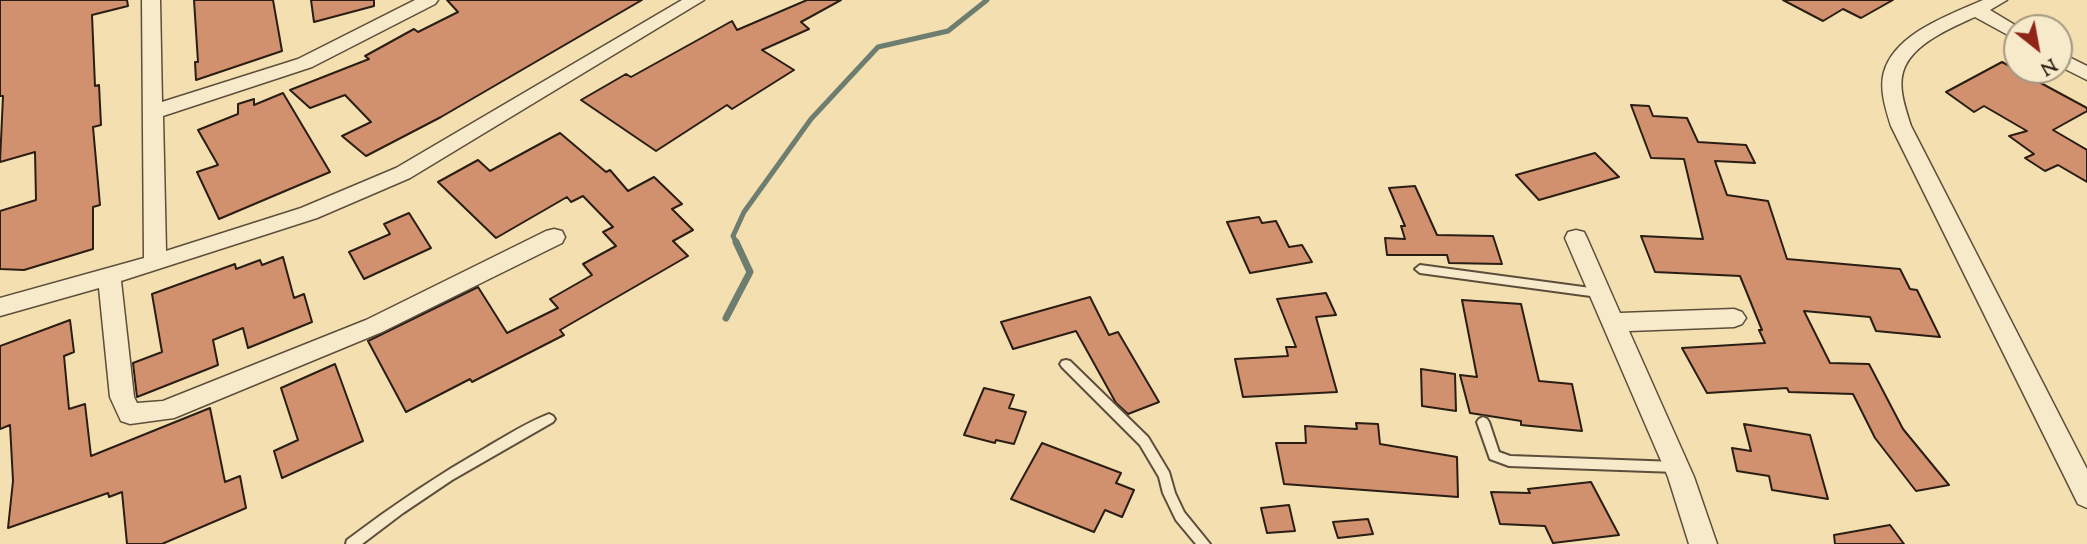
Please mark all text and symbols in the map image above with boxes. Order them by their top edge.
north arrow [2003,14,2073,84]
text: N [2035,50,2062,81]

